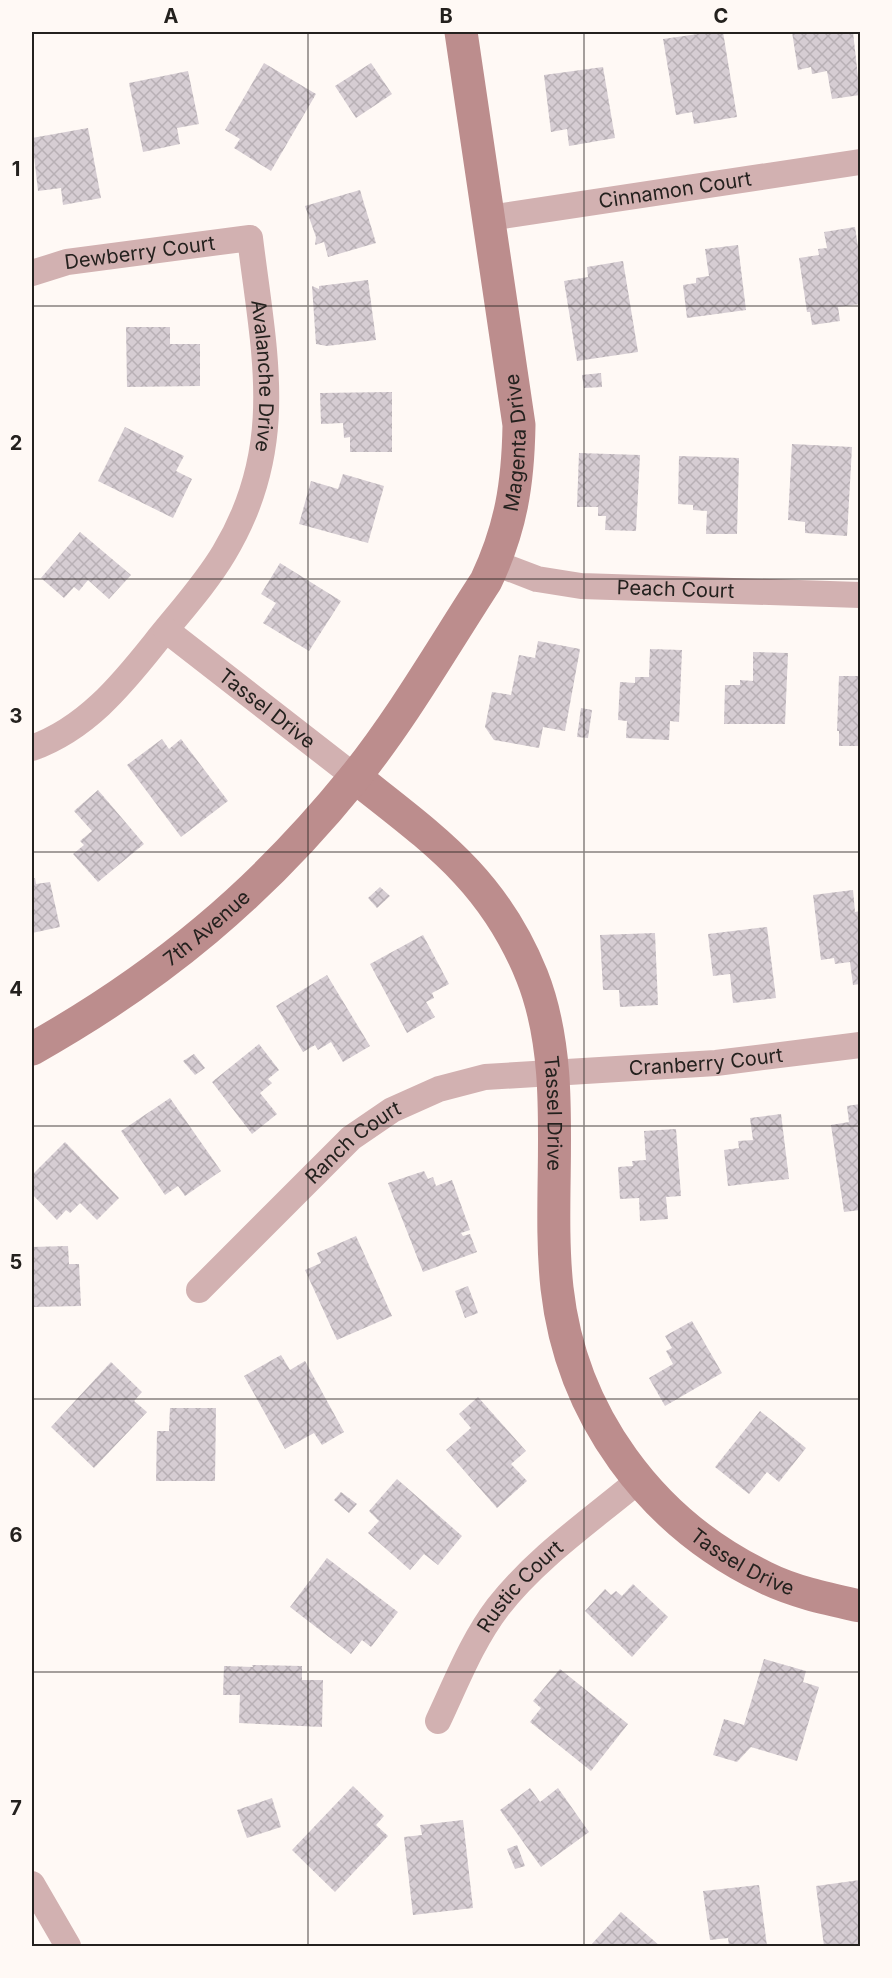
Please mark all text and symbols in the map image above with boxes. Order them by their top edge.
text: A [164,4,179,28]
text: B [439,4,453,28]
text: C [714,4,728,28]
text: 1 [12,157,20,181]
street label: Cinnamon Court [597,167,753,213]
street label: Dewberry Court [63,231,217,274]
street label: Avalanche Drive [246,298,278,454]
street label: Magenta Drive [499,372,531,513]
text: 2 [10,431,22,455]
street label: Peach Court [616,575,735,603]
street label: Tassel Drive [214,664,320,754]
text: 3 [10,704,22,728]
street label: 7th Avenue [159,885,255,971]
text: 4 [9,977,23,1001]
street label: Cranberry Court [628,1043,785,1080]
street label: Tassel Drive [539,1054,567,1171]
street label: Ranch Court [300,1096,405,1189]
text: 5 [10,1250,22,1274]
text: 6 [10,1523,23,1547]
street label: Tassel Drive [686,1523,797,1600]
street label: Rustic Court [472,1535,568,1637]
text: 7 [10,1796,22,1820]

